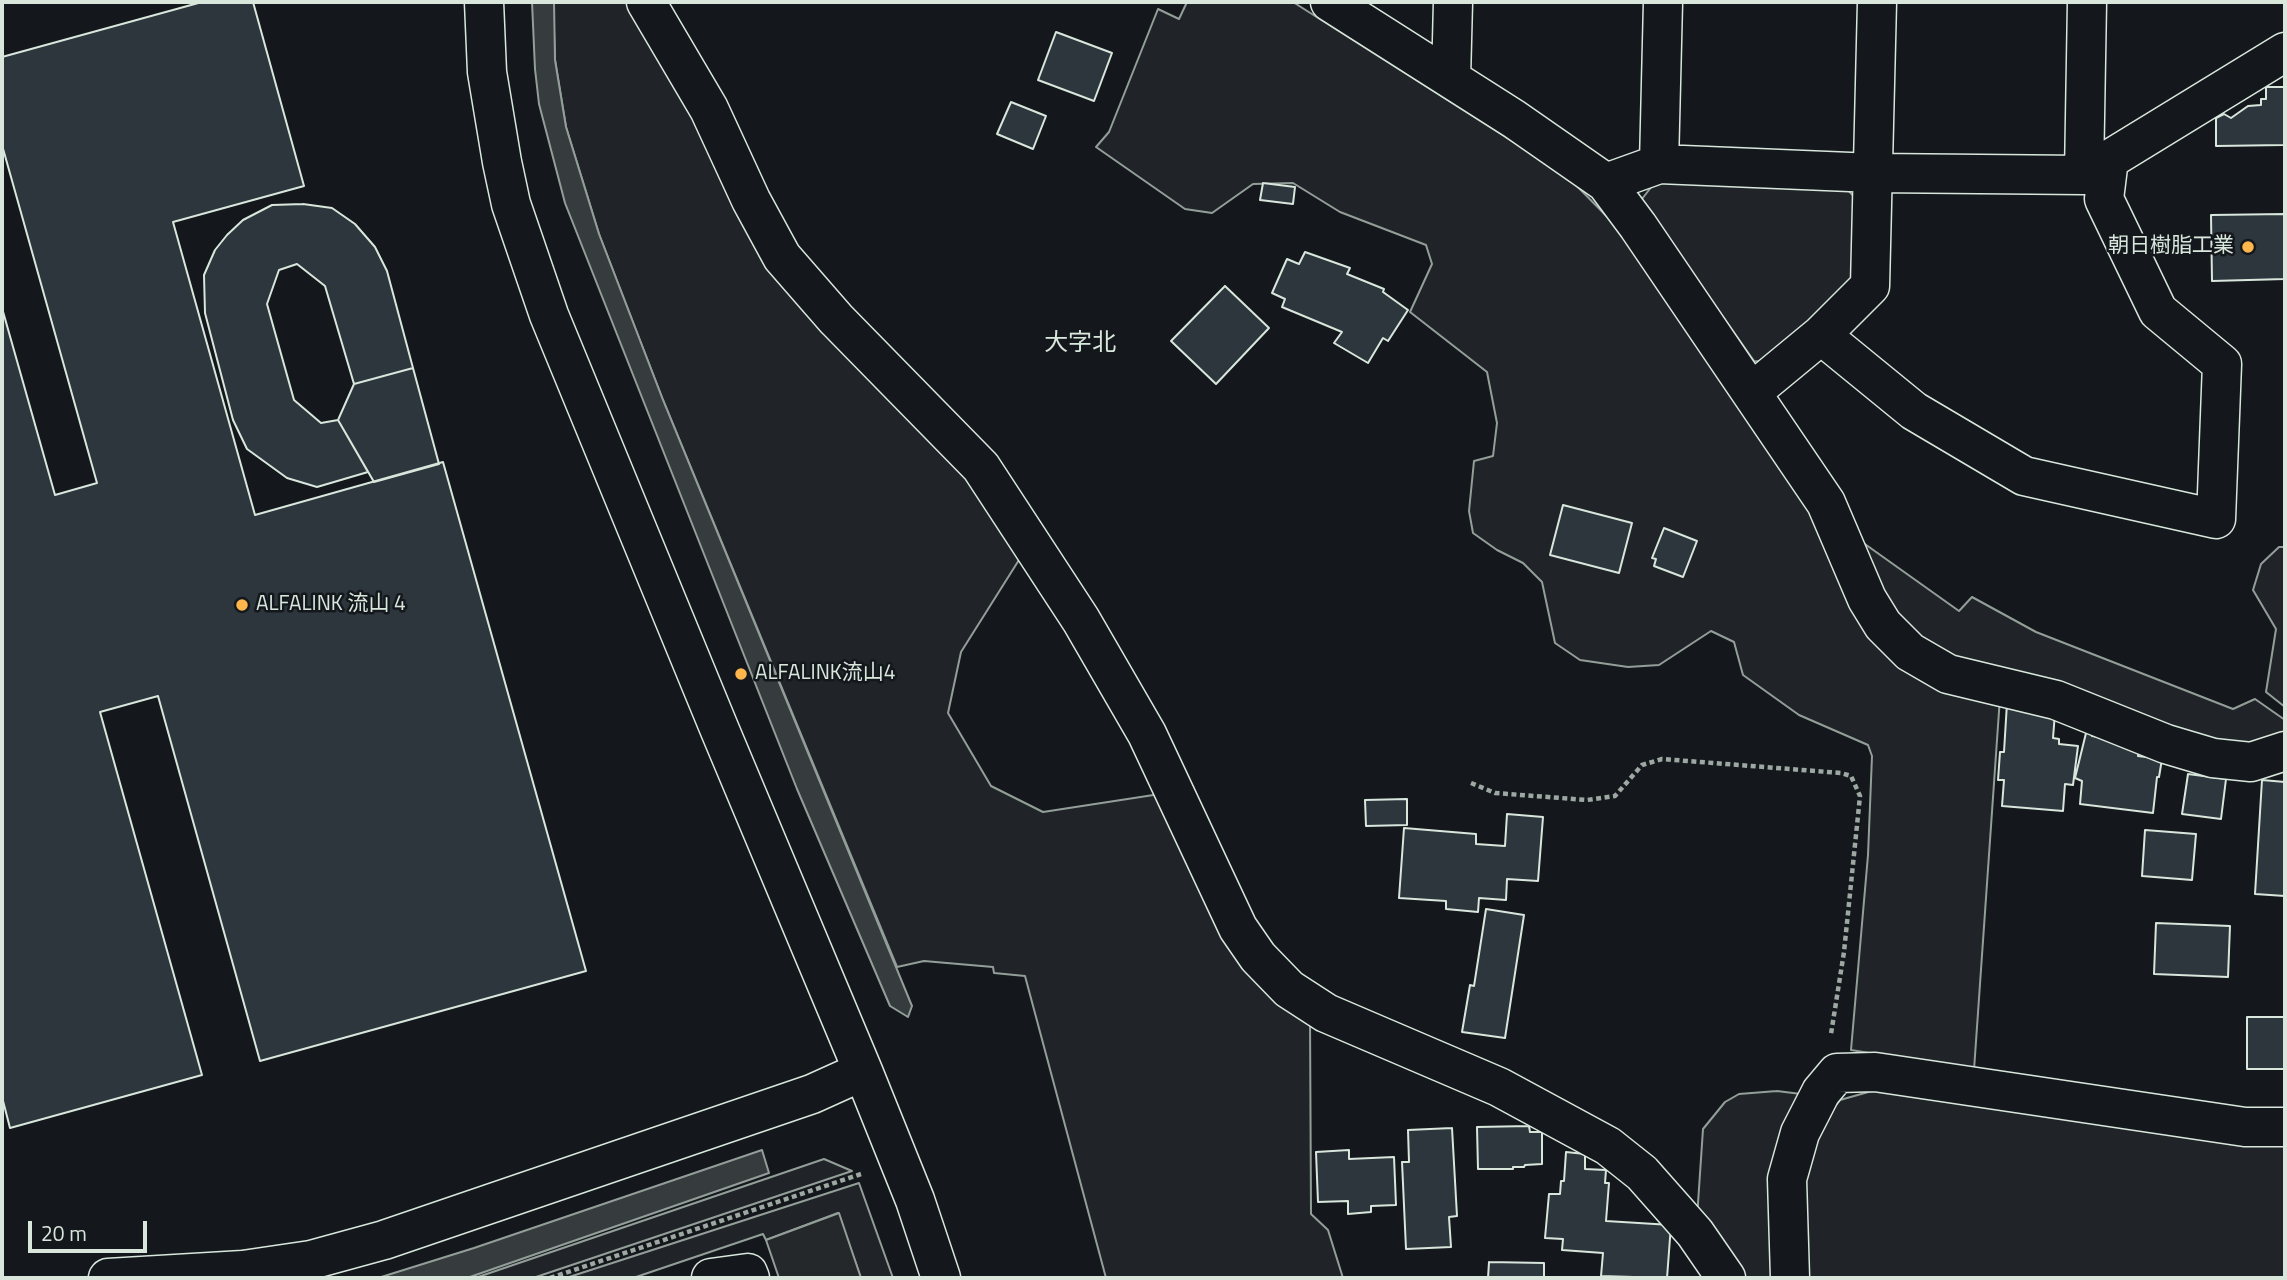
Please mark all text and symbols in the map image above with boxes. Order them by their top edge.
place label: 朝日樹脂工業 [2108,234,2234,260]
marker: 朝日樹脂工業 [2240,239,2256,255]
district label: 大字北 [1044,330,1116,358]
place label: ALFALINK 流山 4 [256,592,406,618]
marker: ALFALINK 流山 4 [234,597,250,613]
place label: ALFALINK流山4 [755,661,896,687]
marker: ALFALINK流山4 [733,666,749,682]
scale bar [32,1206,150,1250]
text: 20 m [41,1217,87,1249]

